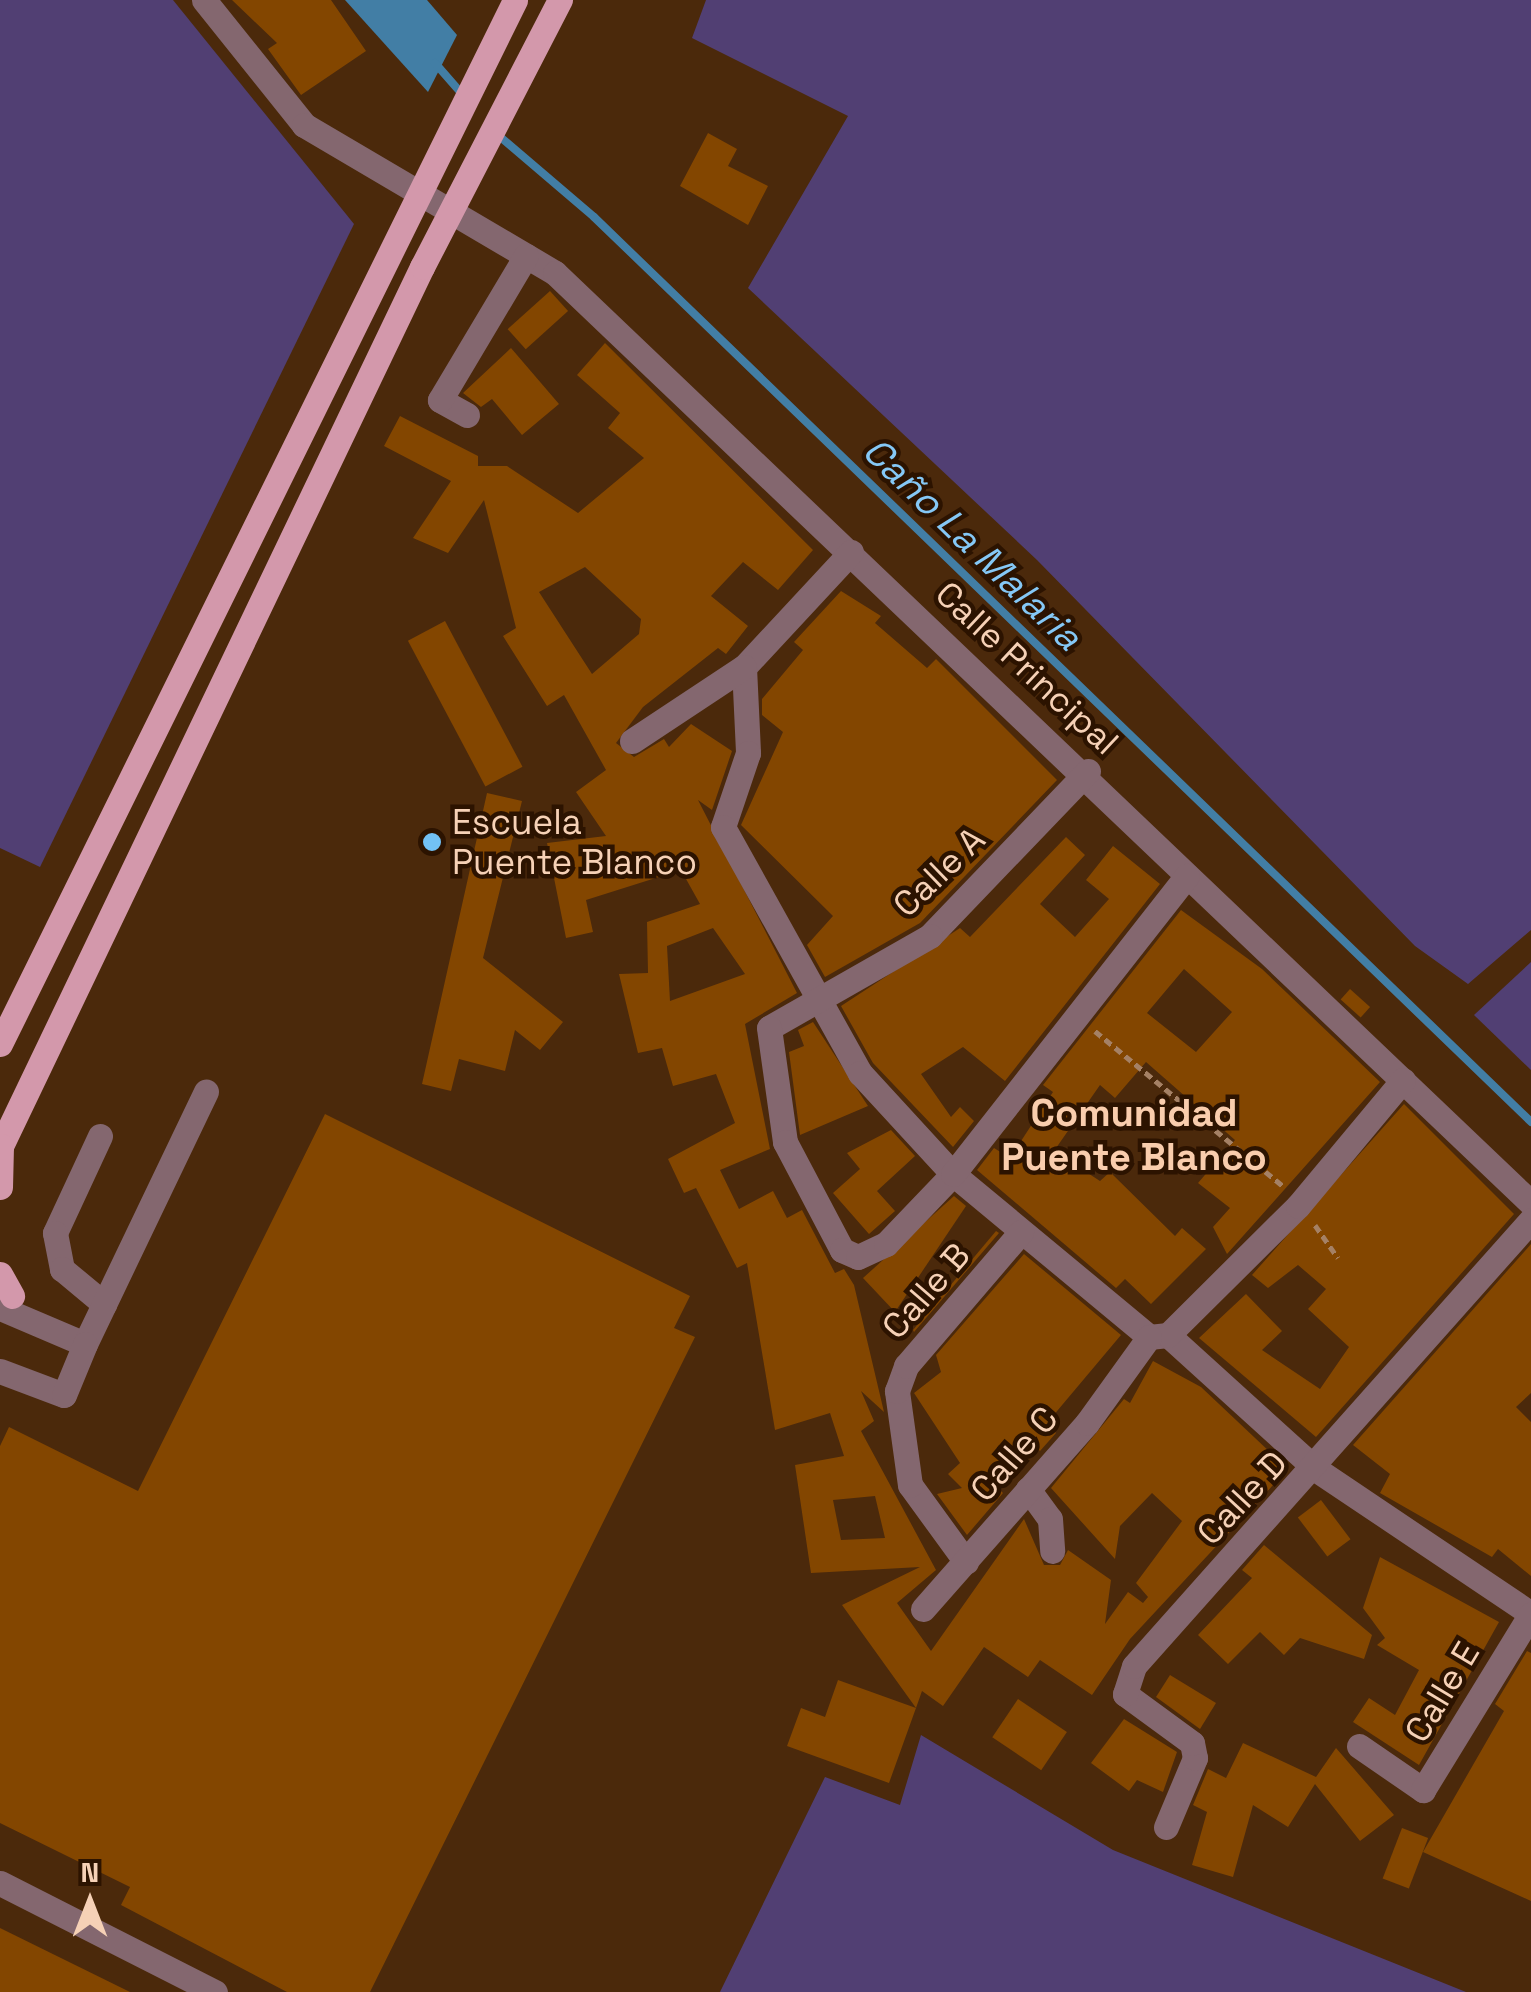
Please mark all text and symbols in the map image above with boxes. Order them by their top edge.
water label: Caño La Malaria [853,428,1091,660]
street label: Calle Principal [927,573,1127,763]
place label: Escuela Puente Blanco [452,801,697,883]
street label: Calle A [884,818,994,926]
marker: Escuela Puente Blanco [421,831,443,853]
district label: Comunidad Puente Blanco [1001,1091,1267,1180]
street label: Calle B [873,1235,979,1347]
street label: Calle C [961,1398,1067,1510]
street label: Calle D [1188,1442,1296,1554]
street label: Calle E [1396,1634,1488,1750]
north arrow [40,1852,140,1952]
text: N [81,1854,99,1890]

